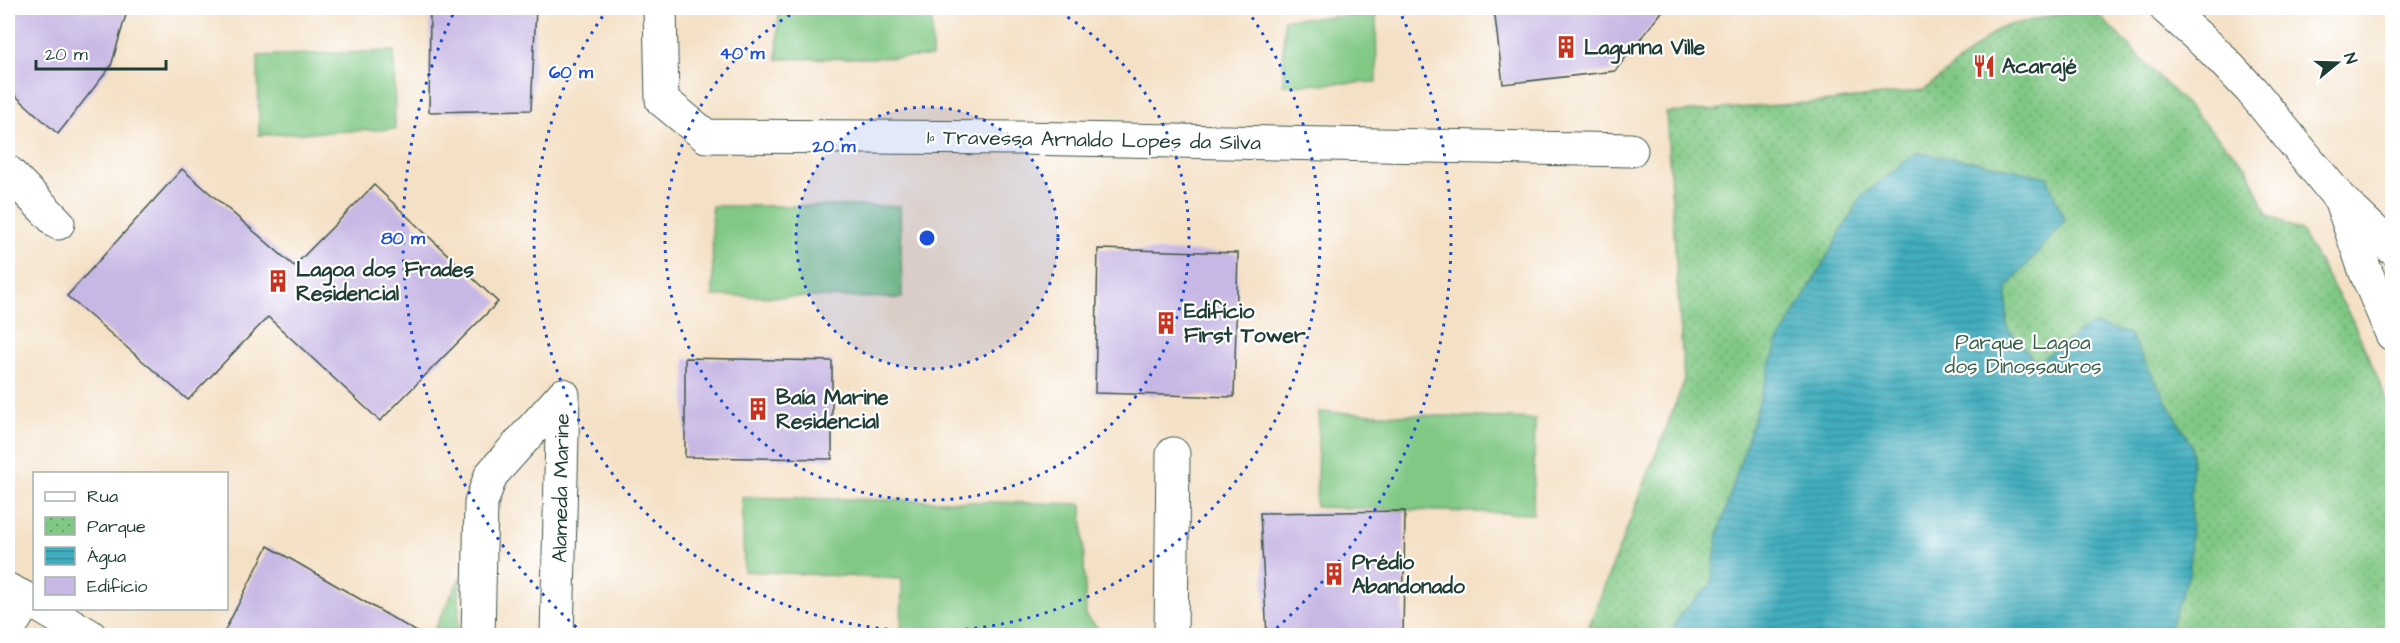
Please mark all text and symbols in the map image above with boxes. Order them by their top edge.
scale bar [36,33,166,71]
place label: Lagunna Ville [1584,33,1706,64]
north arrow [2307,33,2367,93]
building icon: Lagunna Ville [1553,34,1579,60]
text: 40 m [720,41,765,66]
text: 20 m [45,42,88,67]
text: N [2338,50,2362,67]
place label: Acarajé [2002,52,2077,82]
restaurant icon: Acarajé [1971,53,1997,79]
text: 60 m [549,60,594,85]
street label: 1ª Travessa Arnaldo Lopes da Silva [927,123,1262,158]
text: 20 m [812,134,856,159]
text: 80 m [381,226,426,251]
centre of rings [917,228,937,248]
place label: Lagoa dos Frades Residencial [296,255,474,308]
building icon: Lagoa dos Frades Residencial [265,268,291,294]
place label: Edifício First Tower [1184,297,1306,350]
building icon: Edifício First Tower [1153,310,1179,336]
park label: Parque Lagoa dos Dinossauros [1944,328,2102,381]
place label: Baía Marine Residencial [776,383,889,436]
building icon: Baía Marine Residencial [745,396,771,422]
street label: Alameda Marine [545,413,577,563]
legend [33,472,228,610]
text: Rua [87,484,118,509]
text: Parque [87,514,146,539]
text: Água [87,544,126,570]
place label: Prédio Abandonado [1352,548,1465,601]
building icon: Prédio Abandonado [1321,561,1347,587]
text: Edifício [87,574,147,599]

